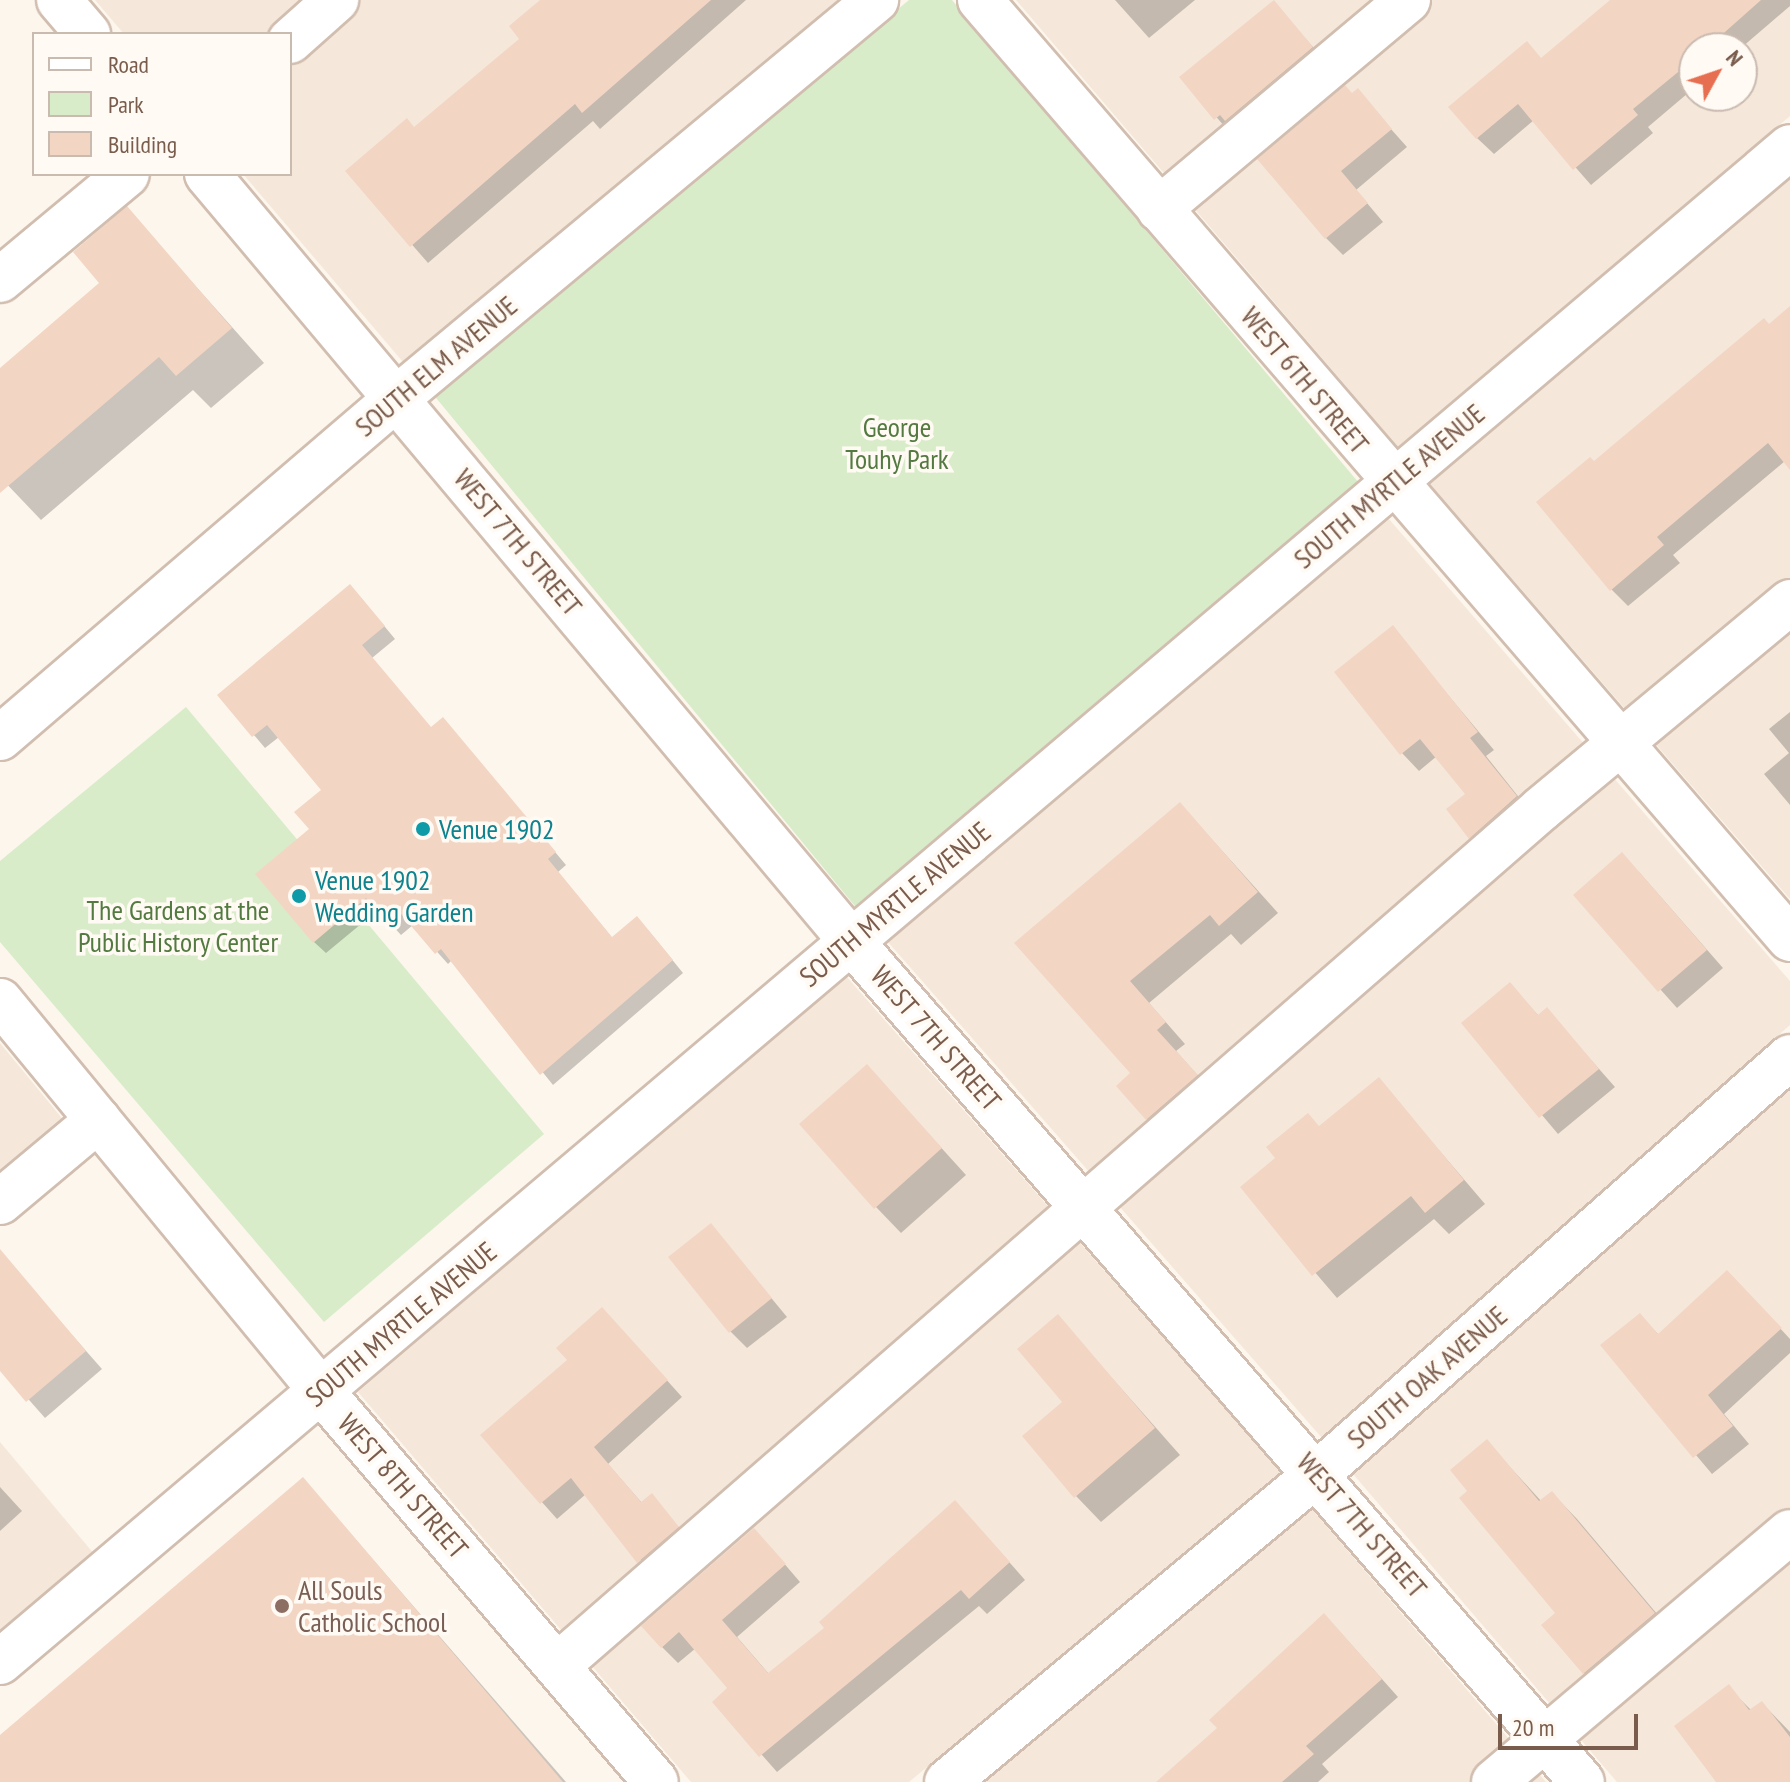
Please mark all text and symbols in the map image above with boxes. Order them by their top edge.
legend [32,32,292,176]
north arrow [1678,32,1758,112]
text: N [1720,44,1749,71]
text: Road [108,49,149,80]
text: Park [108,89,144,120]
text: Building [108,129,177,160]
street label: SOUTH ELM AVENUE [348,288,524,444]
street label: WEST 6TH STREET [1234,300,1376,460]
street label: SOUTH MYRTLE AVENUE [1287,396,1491,576]
park label: George Touhy Park [845,410,949,476]
street label: WEST 7TH STREET [447,462,589,622]
place label: Venue 1902 [439,812,554,846]
street label: SOUTH MYRTLE AVENUE [793,814,997,994]
marker: Venue 1902 [414,820,432,838]
place label: Venue 1902 Wedding Garden [315,863,474,929]
marker: Venue 1902 Wedding Garden [290,887,308,905]
park label: The Gardens at the Public History Center [77,893,279,959]
street label: WEST 7TH STREET [864,958,1008,1118]
street label: SOUTH MYRTLE AVENUE [299,1234,503,1414]
street label: SOUTH OAK AVENUE [1340,1298,1514,1456]
street label: WEST 8TH STREET [331,1406,475,1566]
street label: WEST 7TH STREET [1290,1445,1434,1605]
place label: All Souls Catholic School [298,1573,447,1639]
marker: All Souls Catholic School [273,1597,291,1615]
scale bar [1502,1698,1642,1748]
text: 20 m [1512,1712,1554,1743]

